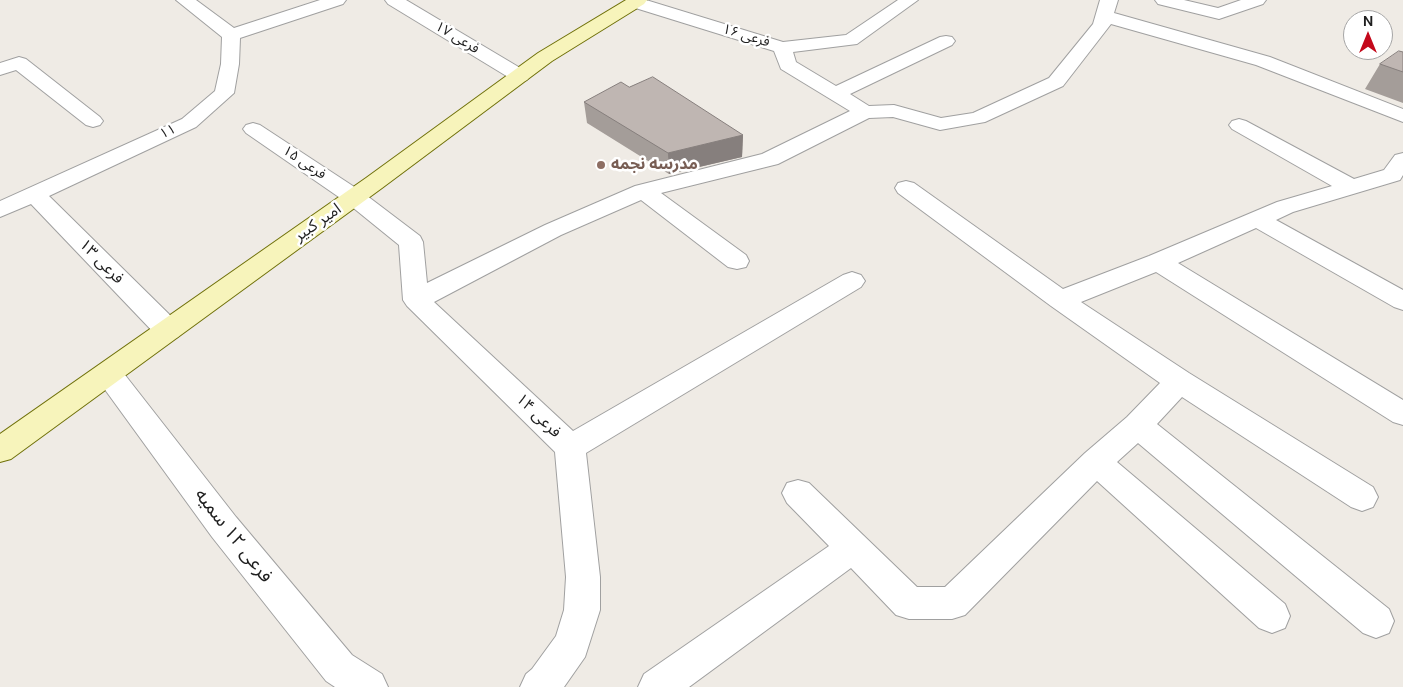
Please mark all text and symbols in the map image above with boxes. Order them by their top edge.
north arrow [1343,10,1393,60]
text: N [1363,12,1373,30]
street label: فرعی ۱۷ [432,18,482,58]
street label: فرعی ۱۶ [720,21,772,51]
street label: ۱۱ [157,121,179,143]
street label: فرعی ۱۵ [279,142,329,184]
place label: مدرسه نجمه [611,155,698,175]
marker: مدرسه نجمه [595,159,607,171]
street label: امیر کبیر [291,200,345,246]
street label: فرعی ۱۳ [75,236,127,288]
street label: فرعی ۱۴ [511,390,565,442]
street label: فرعی ۱۲ سمیه [189,484,277,588]

